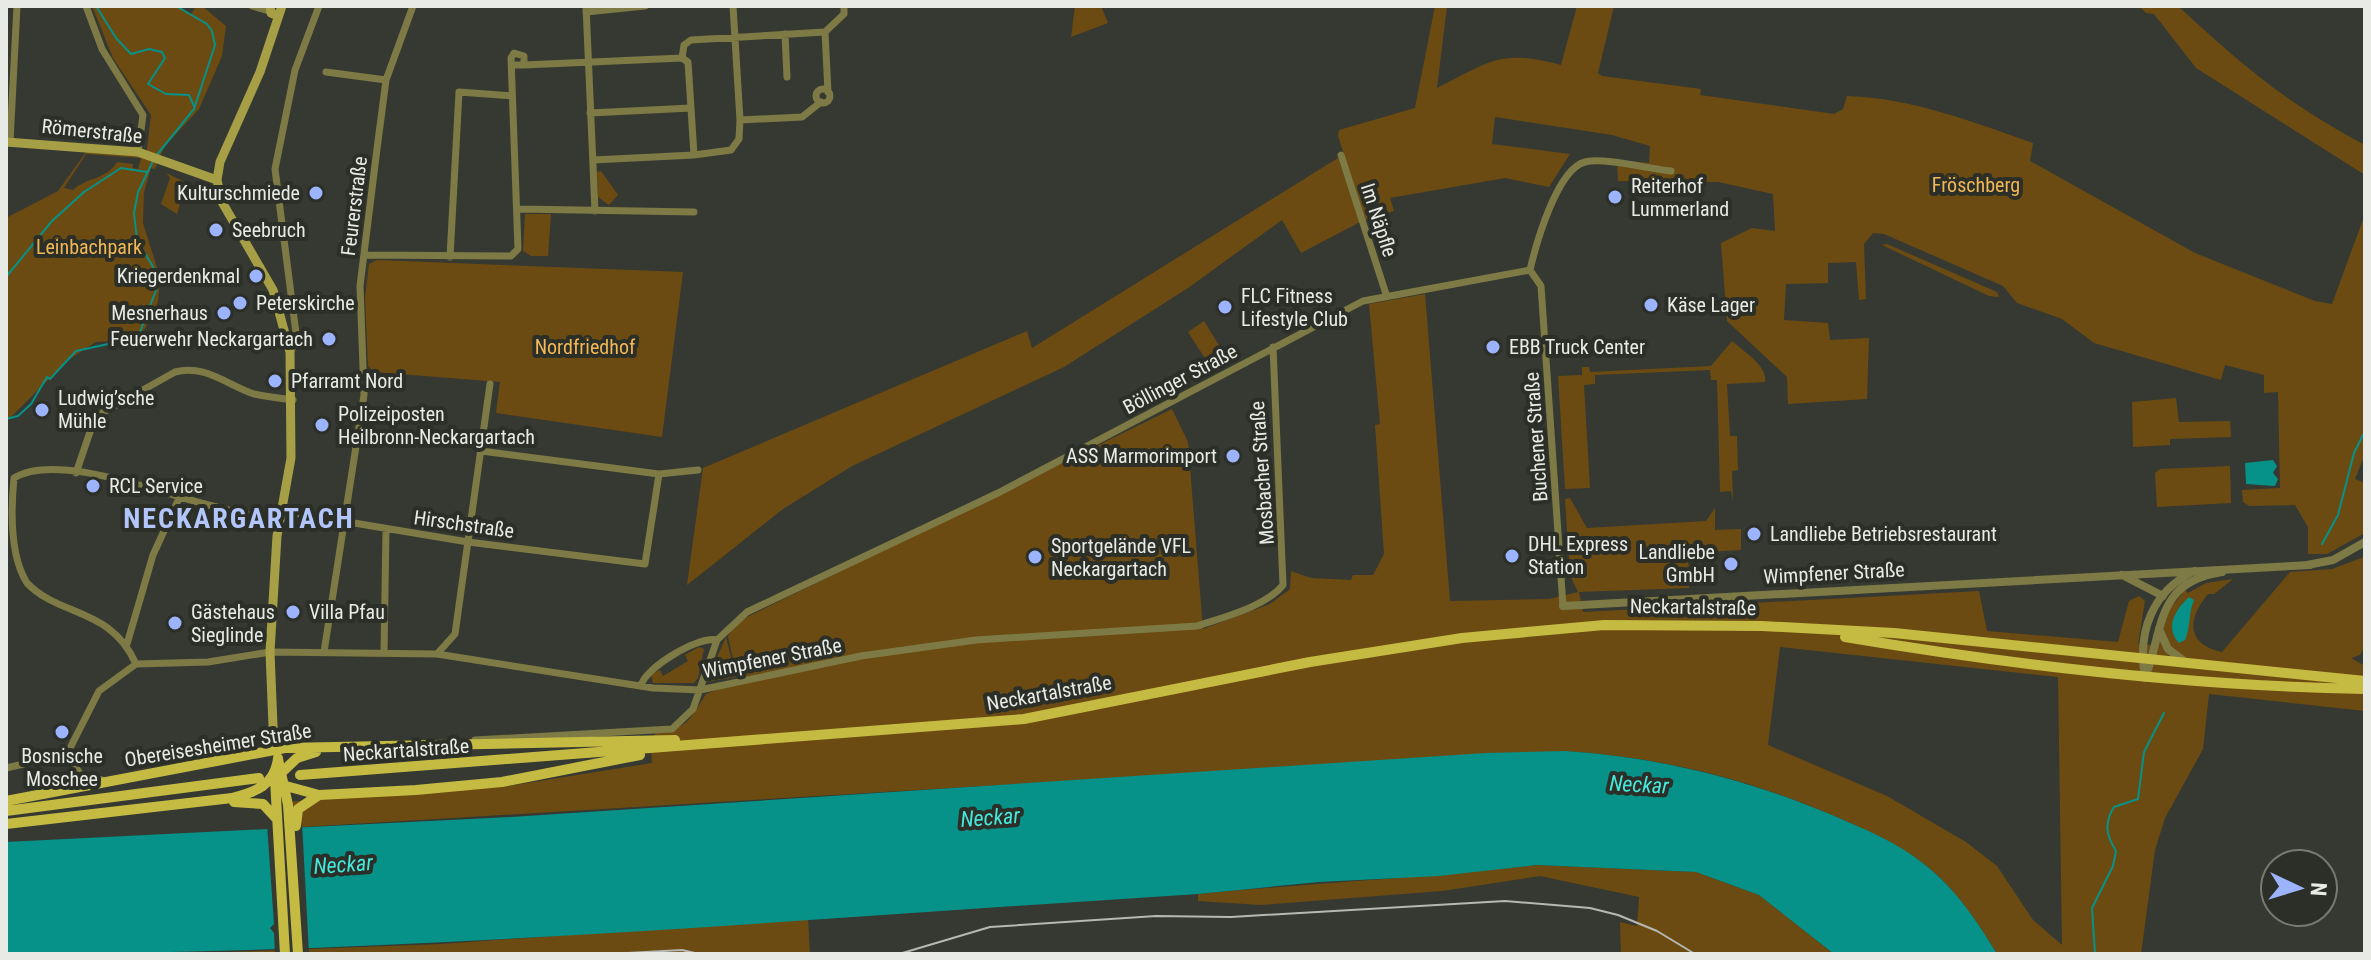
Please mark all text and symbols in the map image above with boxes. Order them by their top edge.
street label: Römerstraße [40,114,144,148]
street label: Feurerstraße [336,155,372,257]
park label: Fröschberg [1932,173,2020,197]
place label: Reiterhof Lummerland [1631,174,1729,221]
street label: Im Näpfle [1356,180,1402,260]
place label: Kulturschmiede [177,181,300,205]
marker: Kulturschmiede [307,184,325,202]
marker: Reiterhof Lummerland [1606,188,1624,206]
place label: Seebruch [232,218,306,242]
marker: Seebruch [207,221,225,239]
park label: Leinbachpark [36,235,142,259]
place label: Kriegerdenkmal [117,264,240,288]
marker: Kriegerdenkmal [247,267,265,285]
place label: FLC Fitness Lifestyle Club [1241,284,1348,331]
place label: Peterskirche [256,291,355,315]
place label: Käse Lager [1667,293,1755,317]
marker: Peterskirche [231,294,249,312]
marker: Käse Lager [1642,296,1660,314]
marker: FLC Fitness Lifestyle Club [1216,298,1234,316]
place label: Mesnerhaus [111,301,208,325]
marker: Mesnerhaus [215,304,233,322]
place label: Feuerwehr Neckargartach [110,327,313,351]
marker: Feuerwehr Neckargartach [320,330,338,348]
park label: Nordfriedhof [535,335,636,359]
place label: EBB Truck Center [1509,335,1645,359]
marker: EBB Truck Center [1484,338,1502,356]
street label: Böllinger Straße [1119,339,1241,419]
place label: Pfarramt Nord [291,369,403,393]
street label: Buchener Straße [1519,371,1553,503]
marker: Pfarramt Nord [266,372,284,390]
place label: Ludwig’sche Mühle [58,386,154,433]
street label: Mosbacher Straße [1245,400,1279,546]
marker: Ludwig’sche Mühle [33,401,51,419]
place label: Polizeiposten Heilbronn-Neckargartach [338,402,535,449]
marker: Polizeiposten Heilbronn-Neckargartach [313,416,331,434]
place label: ASS Marmorimport [1066,444,1217,468]
marker: ASS Marmorimport [1224,447,1242,465]
place label: RCL Service [109,474,203,498]
marker: RCL Service [84,477,102,495]
district label: NECKARGARTACH [123,502,355,535]
street label: Hirschstraße [412,505,516,543]
place label: Landliebe Betriebsrestaurant [1770,522,1997,546]
marker: Landliebe Betriebsrestaurant [1745,525,1763,543]
place label: DHL Express Station [1528,532,1628,579]
place label: Sportgelände VFL Neckargartach [1051,534,1191,581]
place label: Landliebe GmbH [1639,540,1715,587]
marker: DHL Express Station [1503,547,1521,565]
marker: Sportgelände VFL Neckargartach [1026,548,1044,566]
marker: Landliebe GmbH [1722,555,1740,573]
street label: Wimpfener Straße [1763,557,1905,589]
street label: Neckartalstraße [1630,594,1756,620]
place label: Gästehaus Sieglinde [191,600,275,647]
place label: Villa Pfau [309,600,385,624]
marker: Villa Pfau [284,603,302,621]
marker: Gästehaus Sieglinde [166,614,184,632]
street label: Wimpfener Straße [700,633,844,683]
street label: Neckartalstraße [985,670,1113,716]
street label: Obereisesheimer Straße [123,718,313,772]
marker: Bosnische Moschee [53,723,71,741]
street label: Neckartalstraße [342,734,470,766]
place label: Bosnische Moschee [21,744,103,791]
water label: Neckar [1609,770,1670,799]
water label: Neckar [960,803,1021,832]
north arrow [2259,848,2339,928]
water label: Neckar [313,850,374,879]
text: N [2306,882,2331,897]

